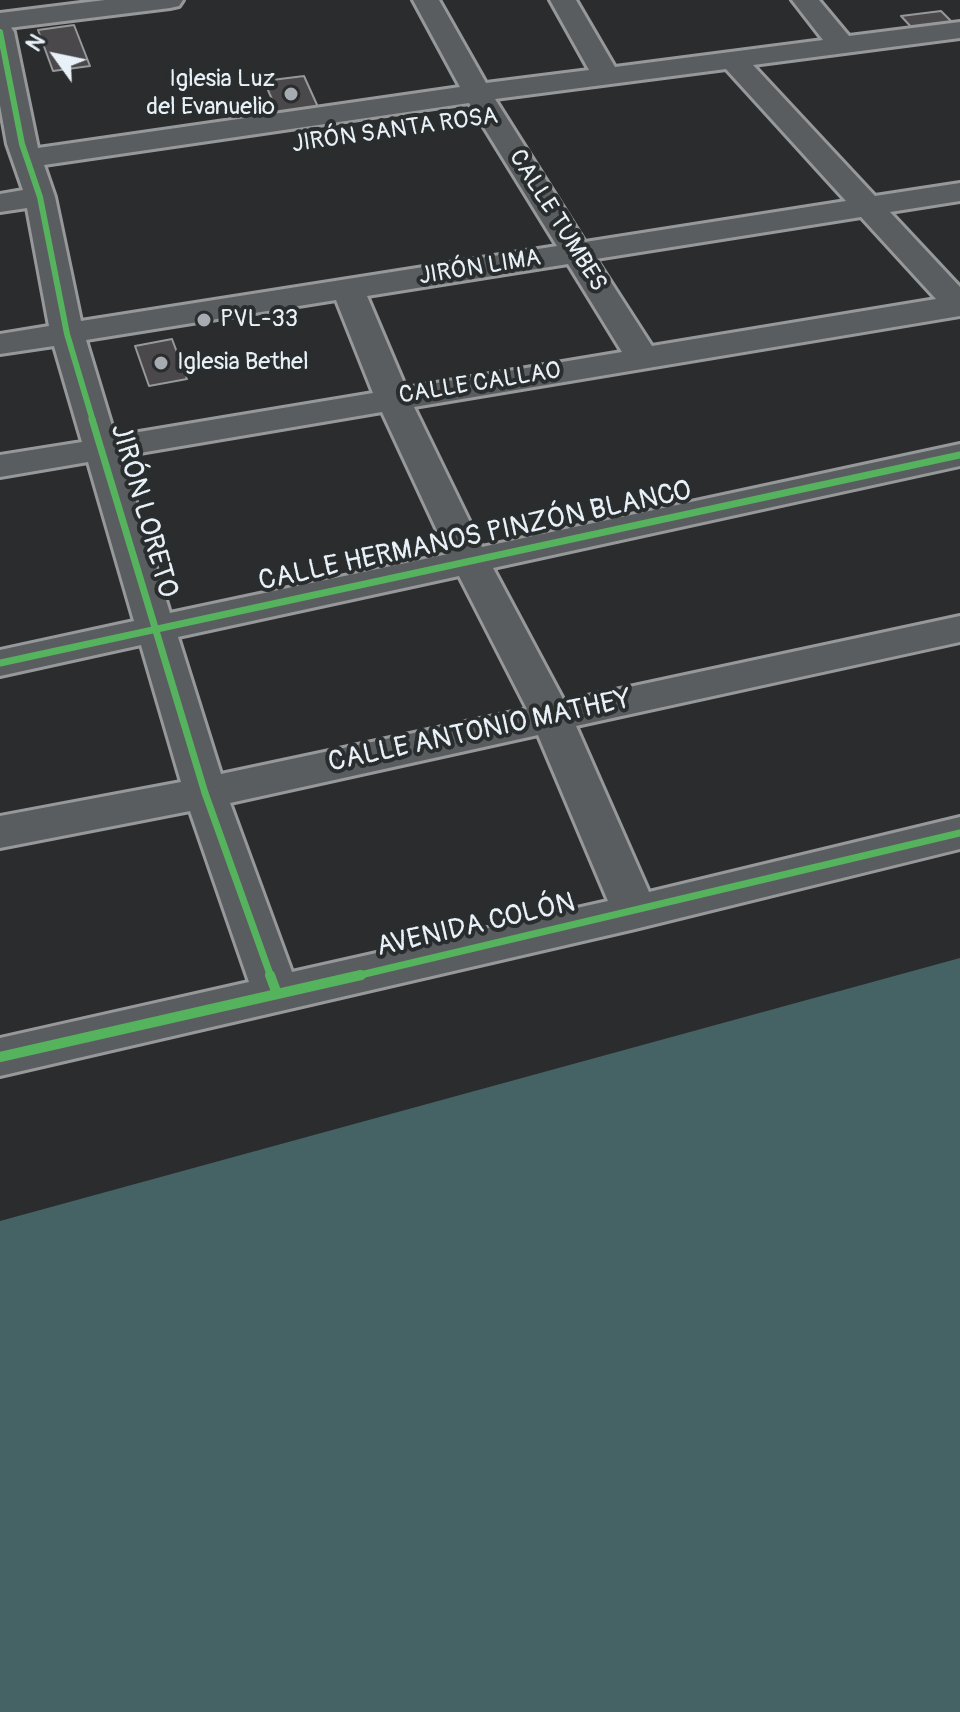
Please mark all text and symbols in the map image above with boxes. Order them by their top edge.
north arrow [16,16,96,96]
text: N [20,29,52,57]
place label: Iglesia Luz del Evanuelio [146,66,275,122]
marker: Iglesia Luz del Evanuelio [282,85,300,103]
street label: JIRÓN SANTA ROSA [290,102,500,160]
street label: CALLE TUMBES [502,145,612,297]
street label: JIRÓN LIMA [417,244,543,292]
place label: PVL-33 [220,306,298,334]
marker: PVL-33 [195,311,213,329]
place label: Iglesia Bethel [177,349,309,377]
marker: Iglesia Bethel [152,354,170,372]
street label: CALLE CALLAO [397,357,563,411]
street label: JIRÓN LORETO [102,420,184,602]
street label: CALLE HERMANOS PINZÓN BLANCO [256,475,694,599]
street label: CALLE ANTONIO MATHEY [325,683,635,781]
street label: AVENIDA COLÓN [374,887,578,965]

